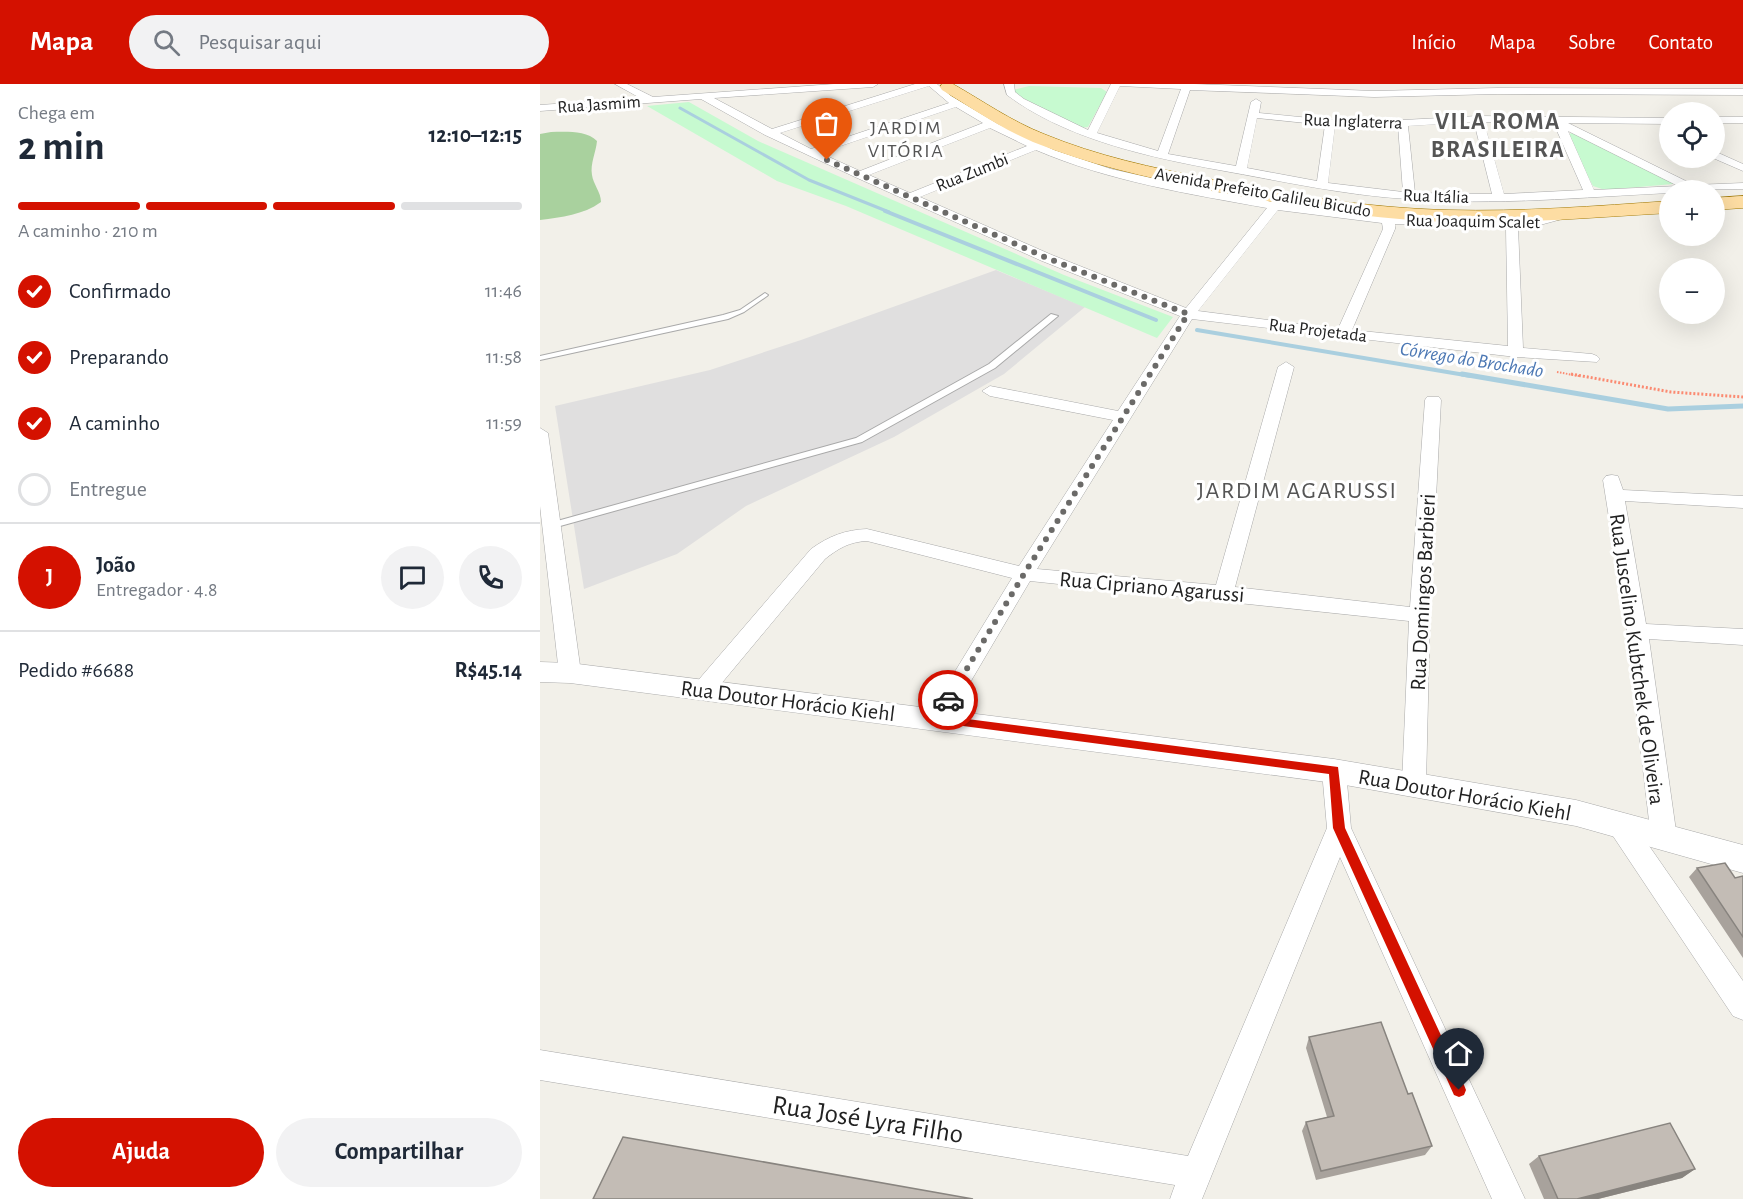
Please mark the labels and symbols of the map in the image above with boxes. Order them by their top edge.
street label: Rua Jasmim [557,93,641,117]
pin [801,98,852,160]
district label: VILA ROMA BRASILEIRA [1431,110,1565,162]
street label: Rua Inglaterra [1303,111,1403,133]
district label: JARDIM VITÓRIA [868,118,944,161]
street label: Rua Zumbi [934,150,1011,196]
street label: Avenida Prefeito Galileu Bicudo [1153,165,1372,221]
street label: Rua Itália [1403,187,1469,207]
street label: Rua Joaquim Scalet [1406,212,1540,232]
street label: Rua Projetada [1268,316,1368,346]
water label: Córrego do Brochado [1399,339,1545,381]
district label: JARDIM AGARUSSI [1197,479,1397,503]
street label: Rua Domingos Barbieri [1407,493,1439,691]
street label: Rua Juscelino Kubtchek de Oliveira [1606,512,1668,806]
street label: Rua Cipriano Agarussi [1058,568,1245,606]
courier [918,670,978,730]
street label: Rua Doutor Horácio Kiehl [679,677,896,725]
street label: Rua Doutor Horácio Kiehl [1357,765,1573,825]
pin [1433,1028,1484,1090]
street label: Rua José Lyra Filho [770,1091,965,1149]

